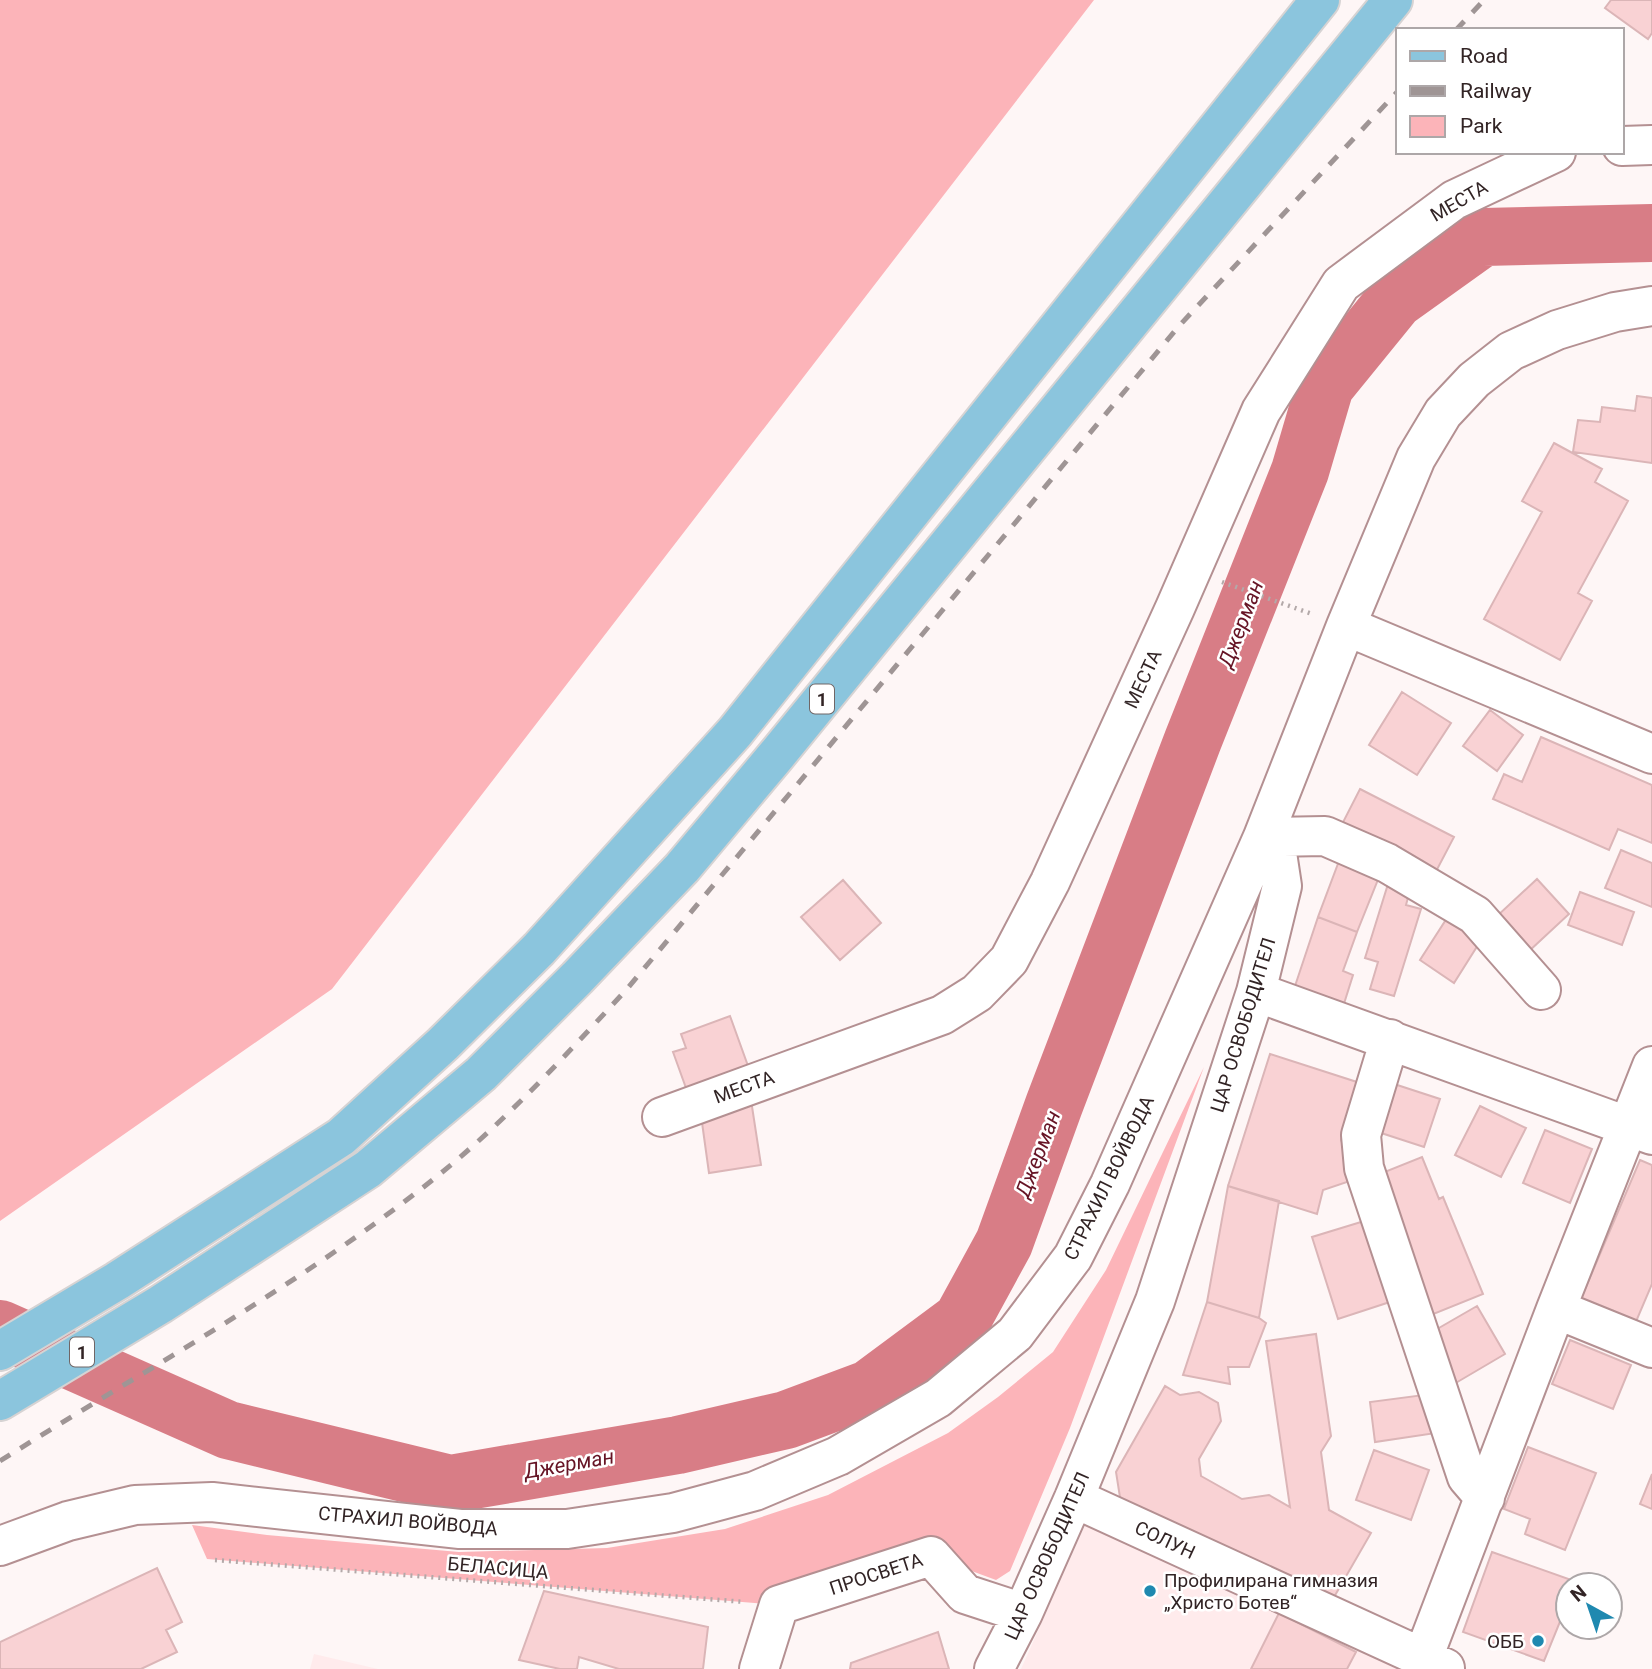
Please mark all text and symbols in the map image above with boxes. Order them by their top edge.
legend [1396,28,1624,154]
text: Road [1460,44,1508,68]
text: Railway [1460,79,1532,103]
text: Park [1460,114,1503,138]
street label: МЕСТА [1426,175,1492,227]
water label: Джерман [1213,577,1269,673]
street label: МЕСТА [1119,645,1167,712]
road number: 1 [810,684,834,714]
street label: ЦАР ОСВОБОДИТЕЛ [1205,935,1281,1115]
street label: МЕСТА [711,1065,778,1108]
street label: СТРАХИЛ ВОЙВОДА [1059,1091,1159,1264]
water label: Джерман [1010,1107,1066,1203]
road number: 1 [70,1338,94,1366]
water label: Джерман [520,1444,616,1484]
street label: ЦАР ОСВОБОДИТЕЛ [1000,1468,1094,1644]
street label: СТРАХИЛ ВОЙВОДА [317,1502,499,1540]
street label: СОЛУН [1131,1516,1199,1564]
street label: ПРОСВЕТА [826,1548,926,1600]
street label: БЕЛАСИЦА [447,1552,550,1584]
place label: Профилирана гимназия „Христо Ботев“ [1164,1569,1378,1614]
north arrow [1554,1571,1624,1641]
text: N [1566,1580,1591,1606]
marker: Профилирана гимназия „Христо Ботев“ [1142,1583,1158,1599]
place label: ОББ [1487,1630,1524,1653]
marker: ОББ [1530,1633,1546,1649]

